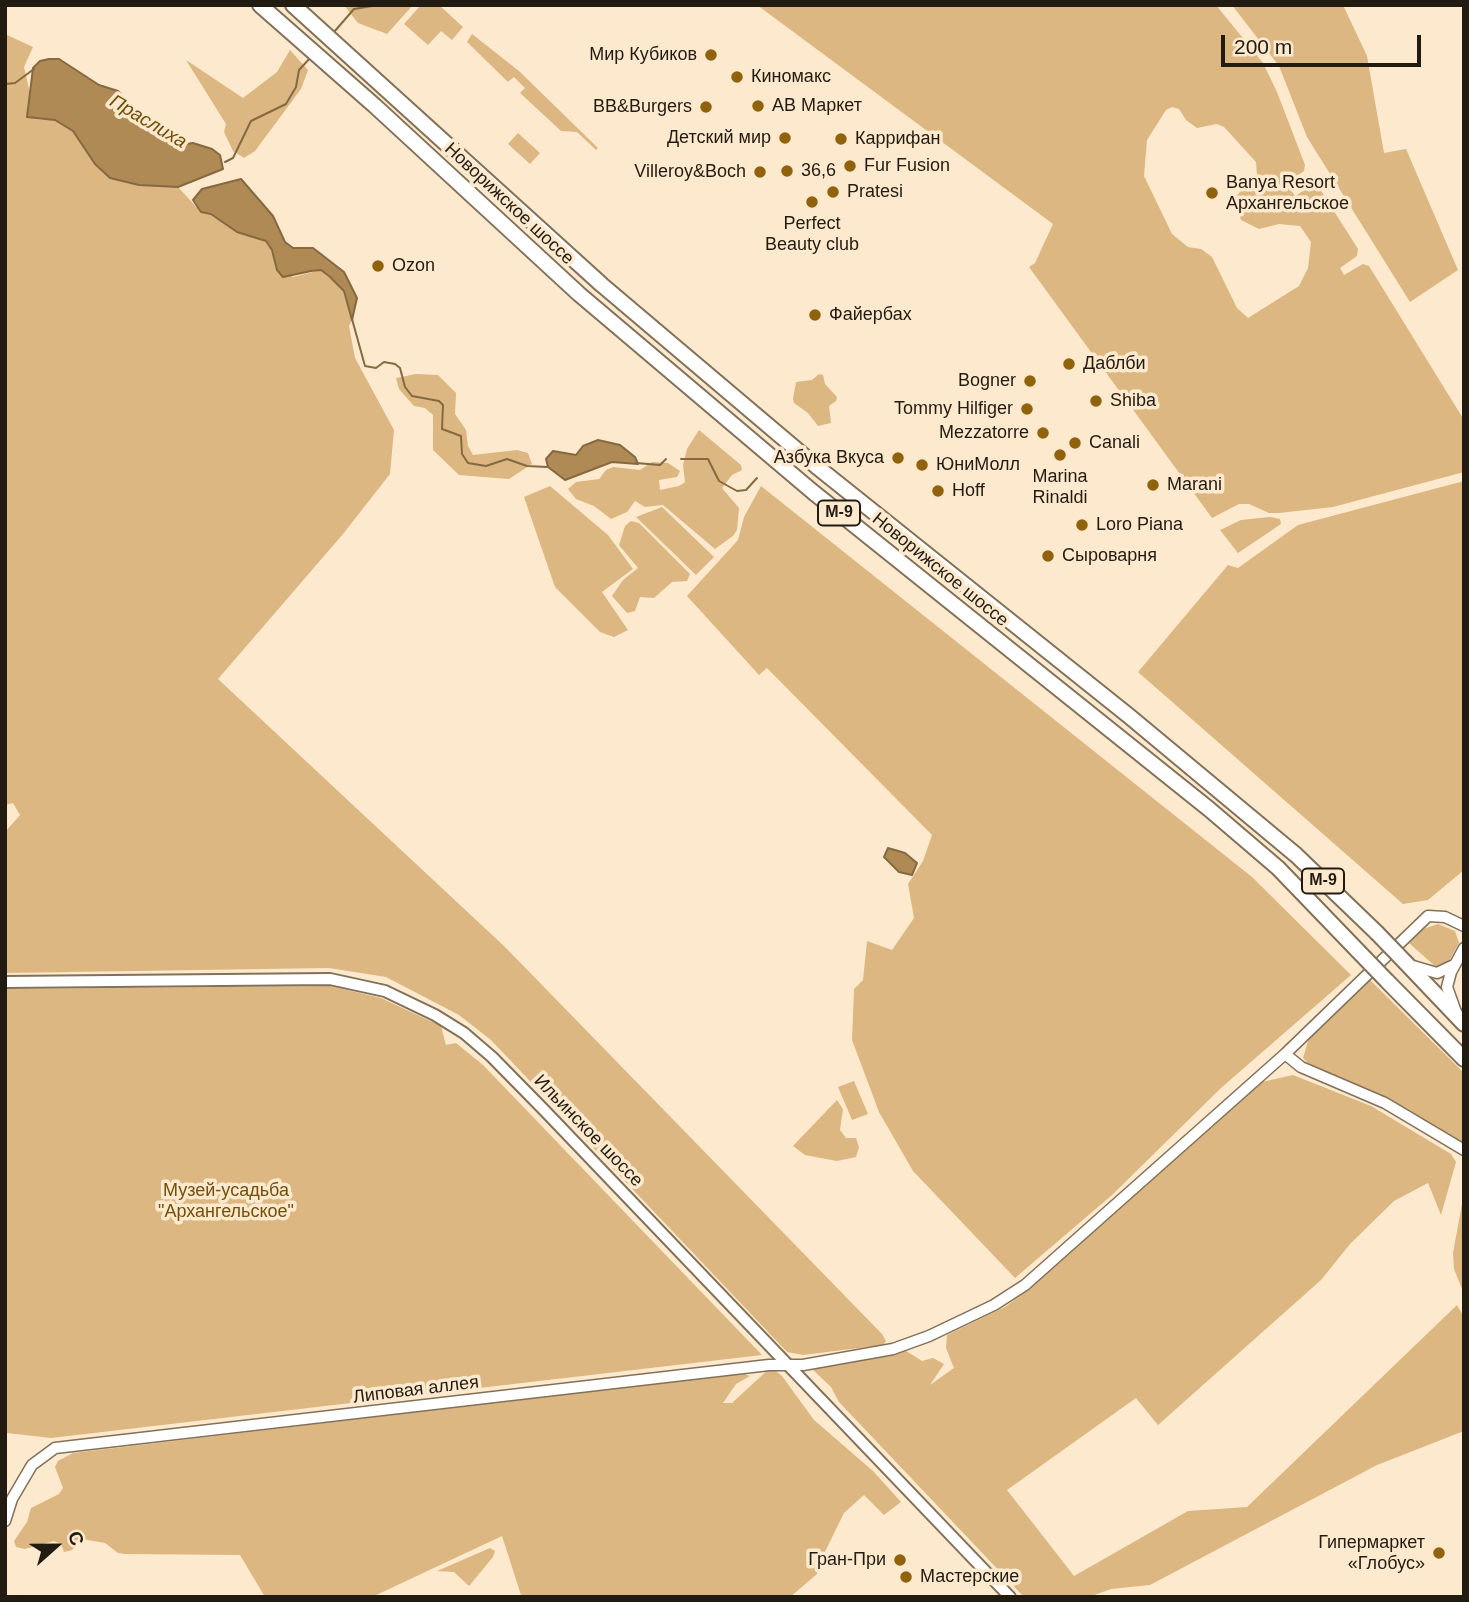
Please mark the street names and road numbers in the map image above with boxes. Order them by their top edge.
street label: Новорижское шоссе [440,138,578,270]
road number: М-9 [818,500,860,526]
street label: Новорижское шоссе [868,508,1012,632]
road number: М-9 [1302,868,1344,894]
street label: Ильинское шоссе [529,1070,647,1192]
street label: Липовая аллея [352,1372,480,1408]

